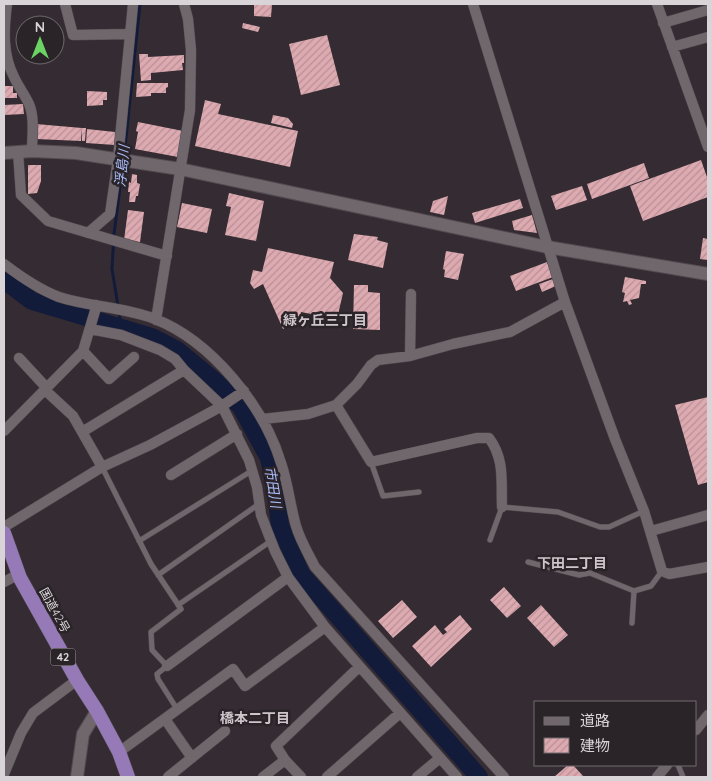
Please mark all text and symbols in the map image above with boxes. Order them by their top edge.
north arrow [15,15,65,65]
text: N [35,18,45,36]
water label: 浮島川 [111,142,133,188]
district label: 緑ヶ丘三丁目 [283,311,367,329]
water label: 市田川 [261,465,285,511]
district label: 下田二丁目 [537,554,607,572]
street label: 国道42号 [37,585,73,635]
road number: 42 [50,649,76,666]
legend [534,701,697,766]
district label: 橋本二丁目 [220,709,290,727]
text: 道路 [580,711,610,730]
text: 建物 [580,736,610,755]

